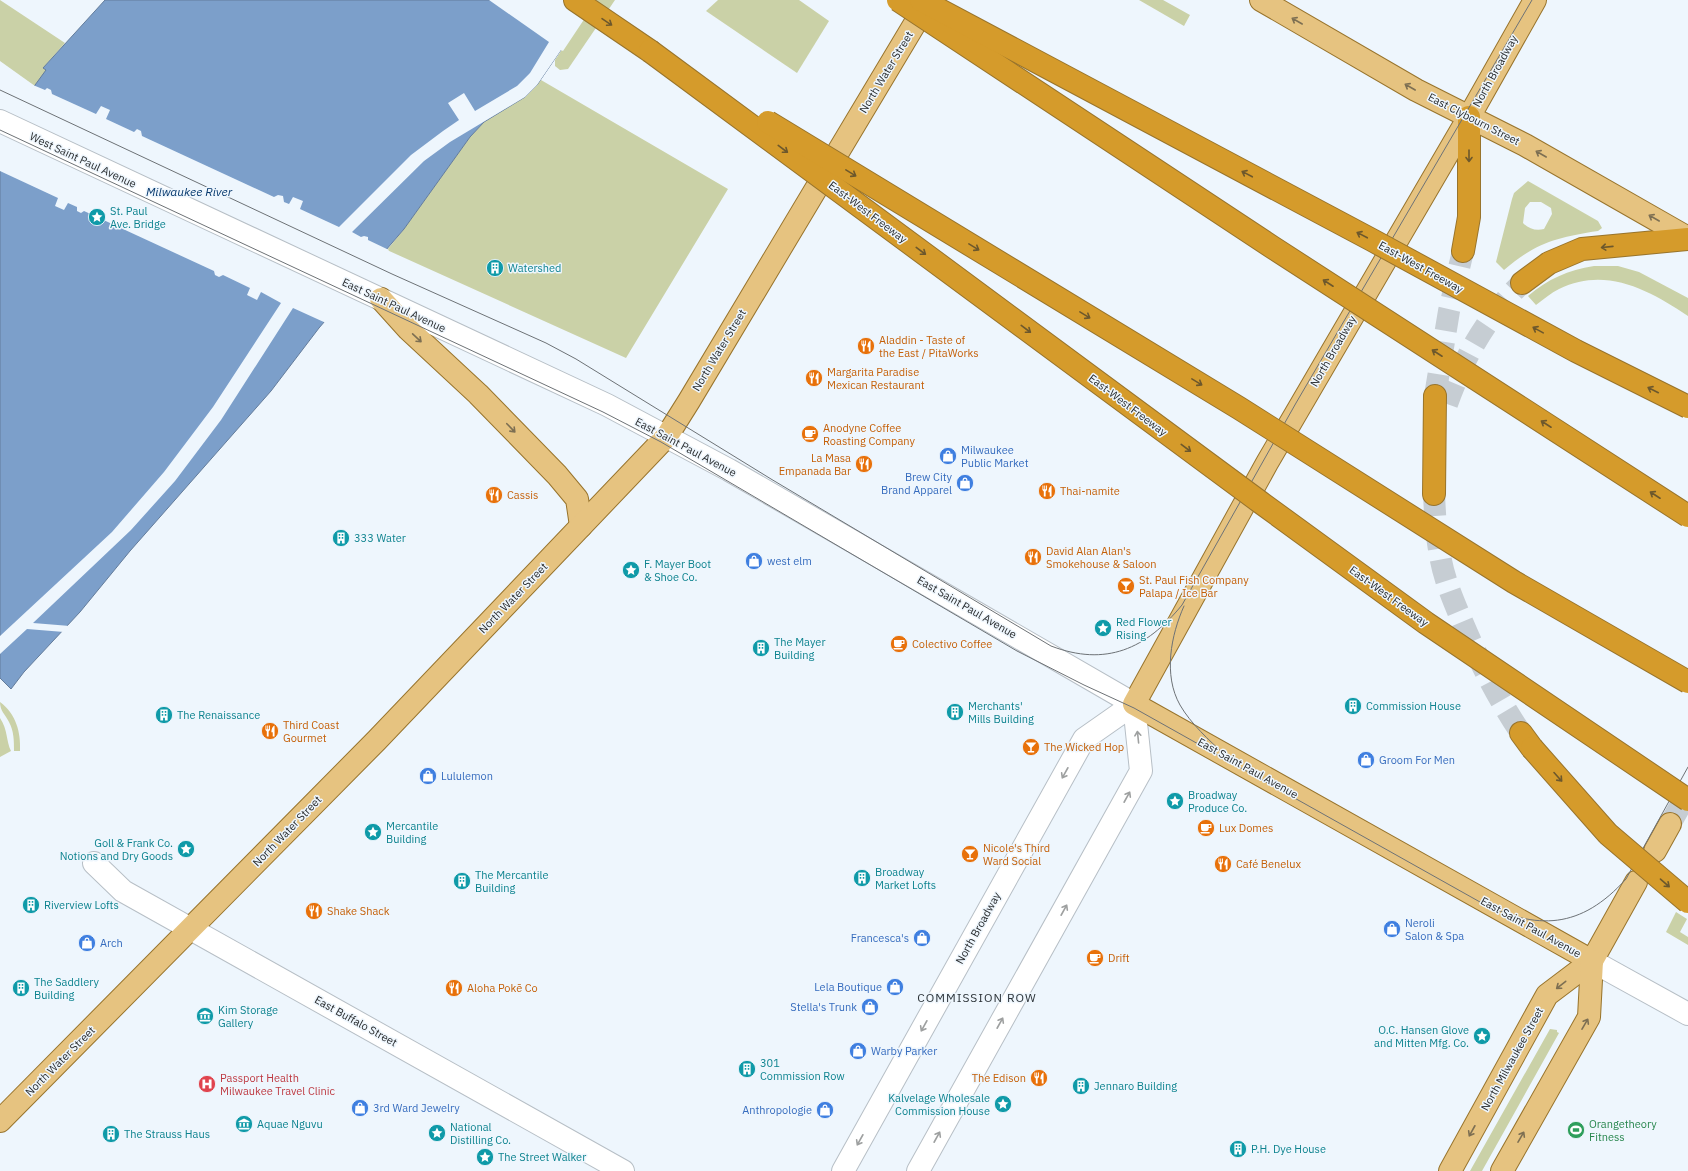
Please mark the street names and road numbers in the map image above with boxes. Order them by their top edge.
street label: North Water Street [856,28,916,115]
street label: North Broadway [1469,32,1521,109]
street label: East Clybourn Street [1426,90,1522,148]
street label: West Saint Paul Avenue [27,129,139,191]
street label: East-West Freeway [826,178,910,246]
street label: East-West Freeway [1376,238,1466,296]
street label: East Saint Paul Avenue [340,275,448,335]
street label: North Water Street [689,306,749,393]
street label: North Broadway [1307,312,1359,389]
street label: East-West Freeway [1086,371,1170,439]
street label: East Saint Paul Avenue [633,414,739,480]
street label: North Water Street [476,560,550,636]
street label: East-West Freeway [1347,563,1432,630]
street label: East Saint Paul Avenue [915,573,1019,641]
street label: East Saint Paul Avenue [1195,735,1301,801]
street label: North Water Street [250,793,324,869]
street label: North Broadway [952,889,1004,966]
street label: East Saint Paul Avenue [1478,894,1584,960]
street label: East Buffalo Street [312,992,400,1050]
street label: North Milwaukee Street [1478,1005,1546,1113]
street label: North Water Street [22,1023,98,1099]

